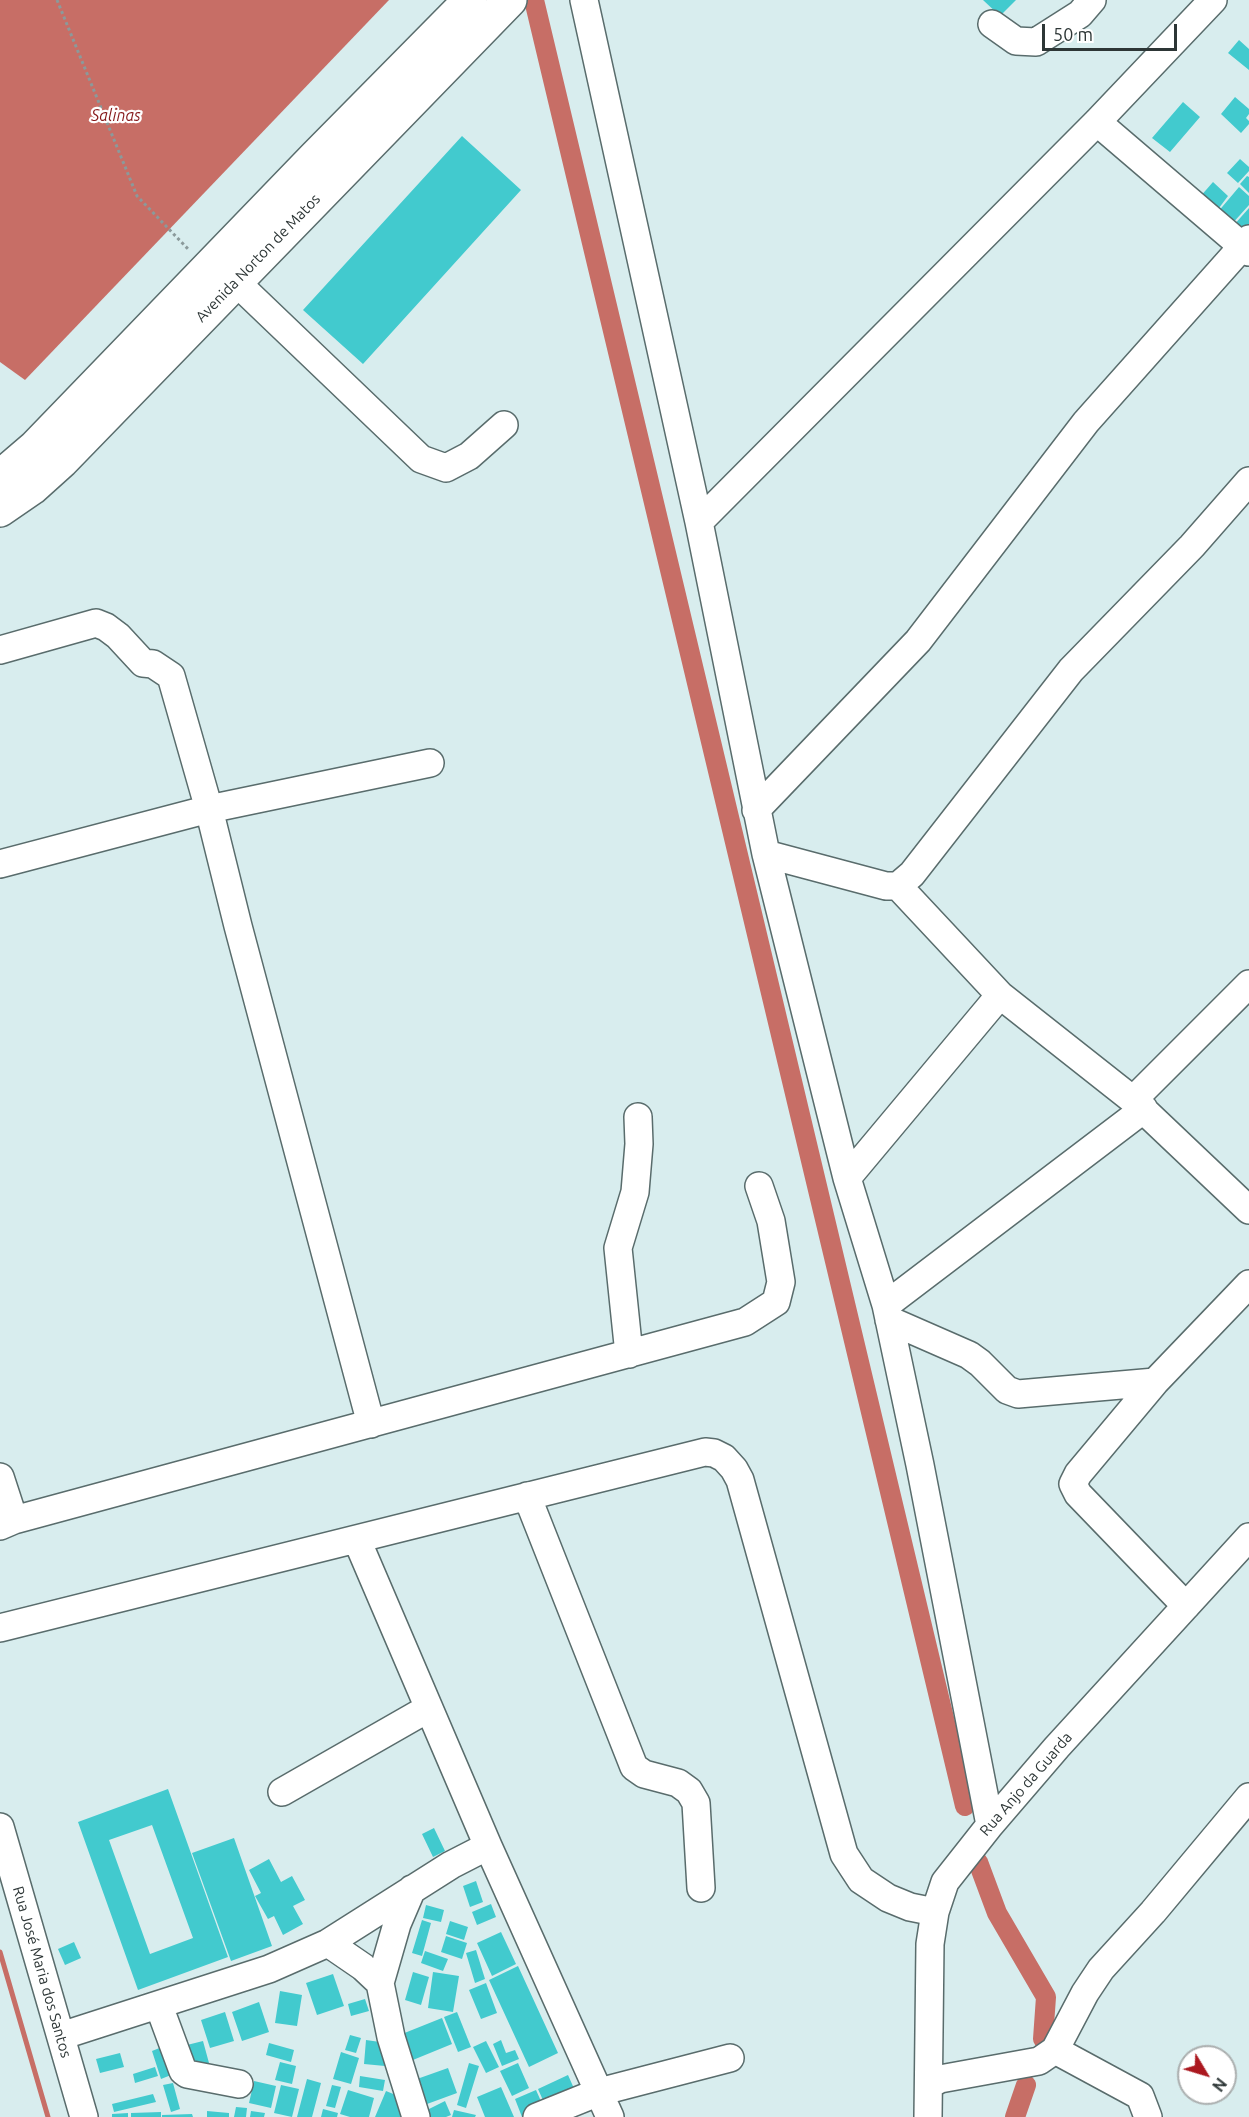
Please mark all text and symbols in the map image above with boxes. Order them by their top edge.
scale bar [1045,12,1180,50]
text: 50 m [1053,24,1093,44]
water label: Salinas [91,106,141,126]
street label: Avenida Norton de Matos [192,190,324,326]
street label: Rua Anjo da Guarda [976,1728,1076,1840]
street label: Rua José Maria dos Santos [9,1884,75,2060]
north arrow [1177,2045,1237,2105]
text: N [1209,2075,1230,2095]

